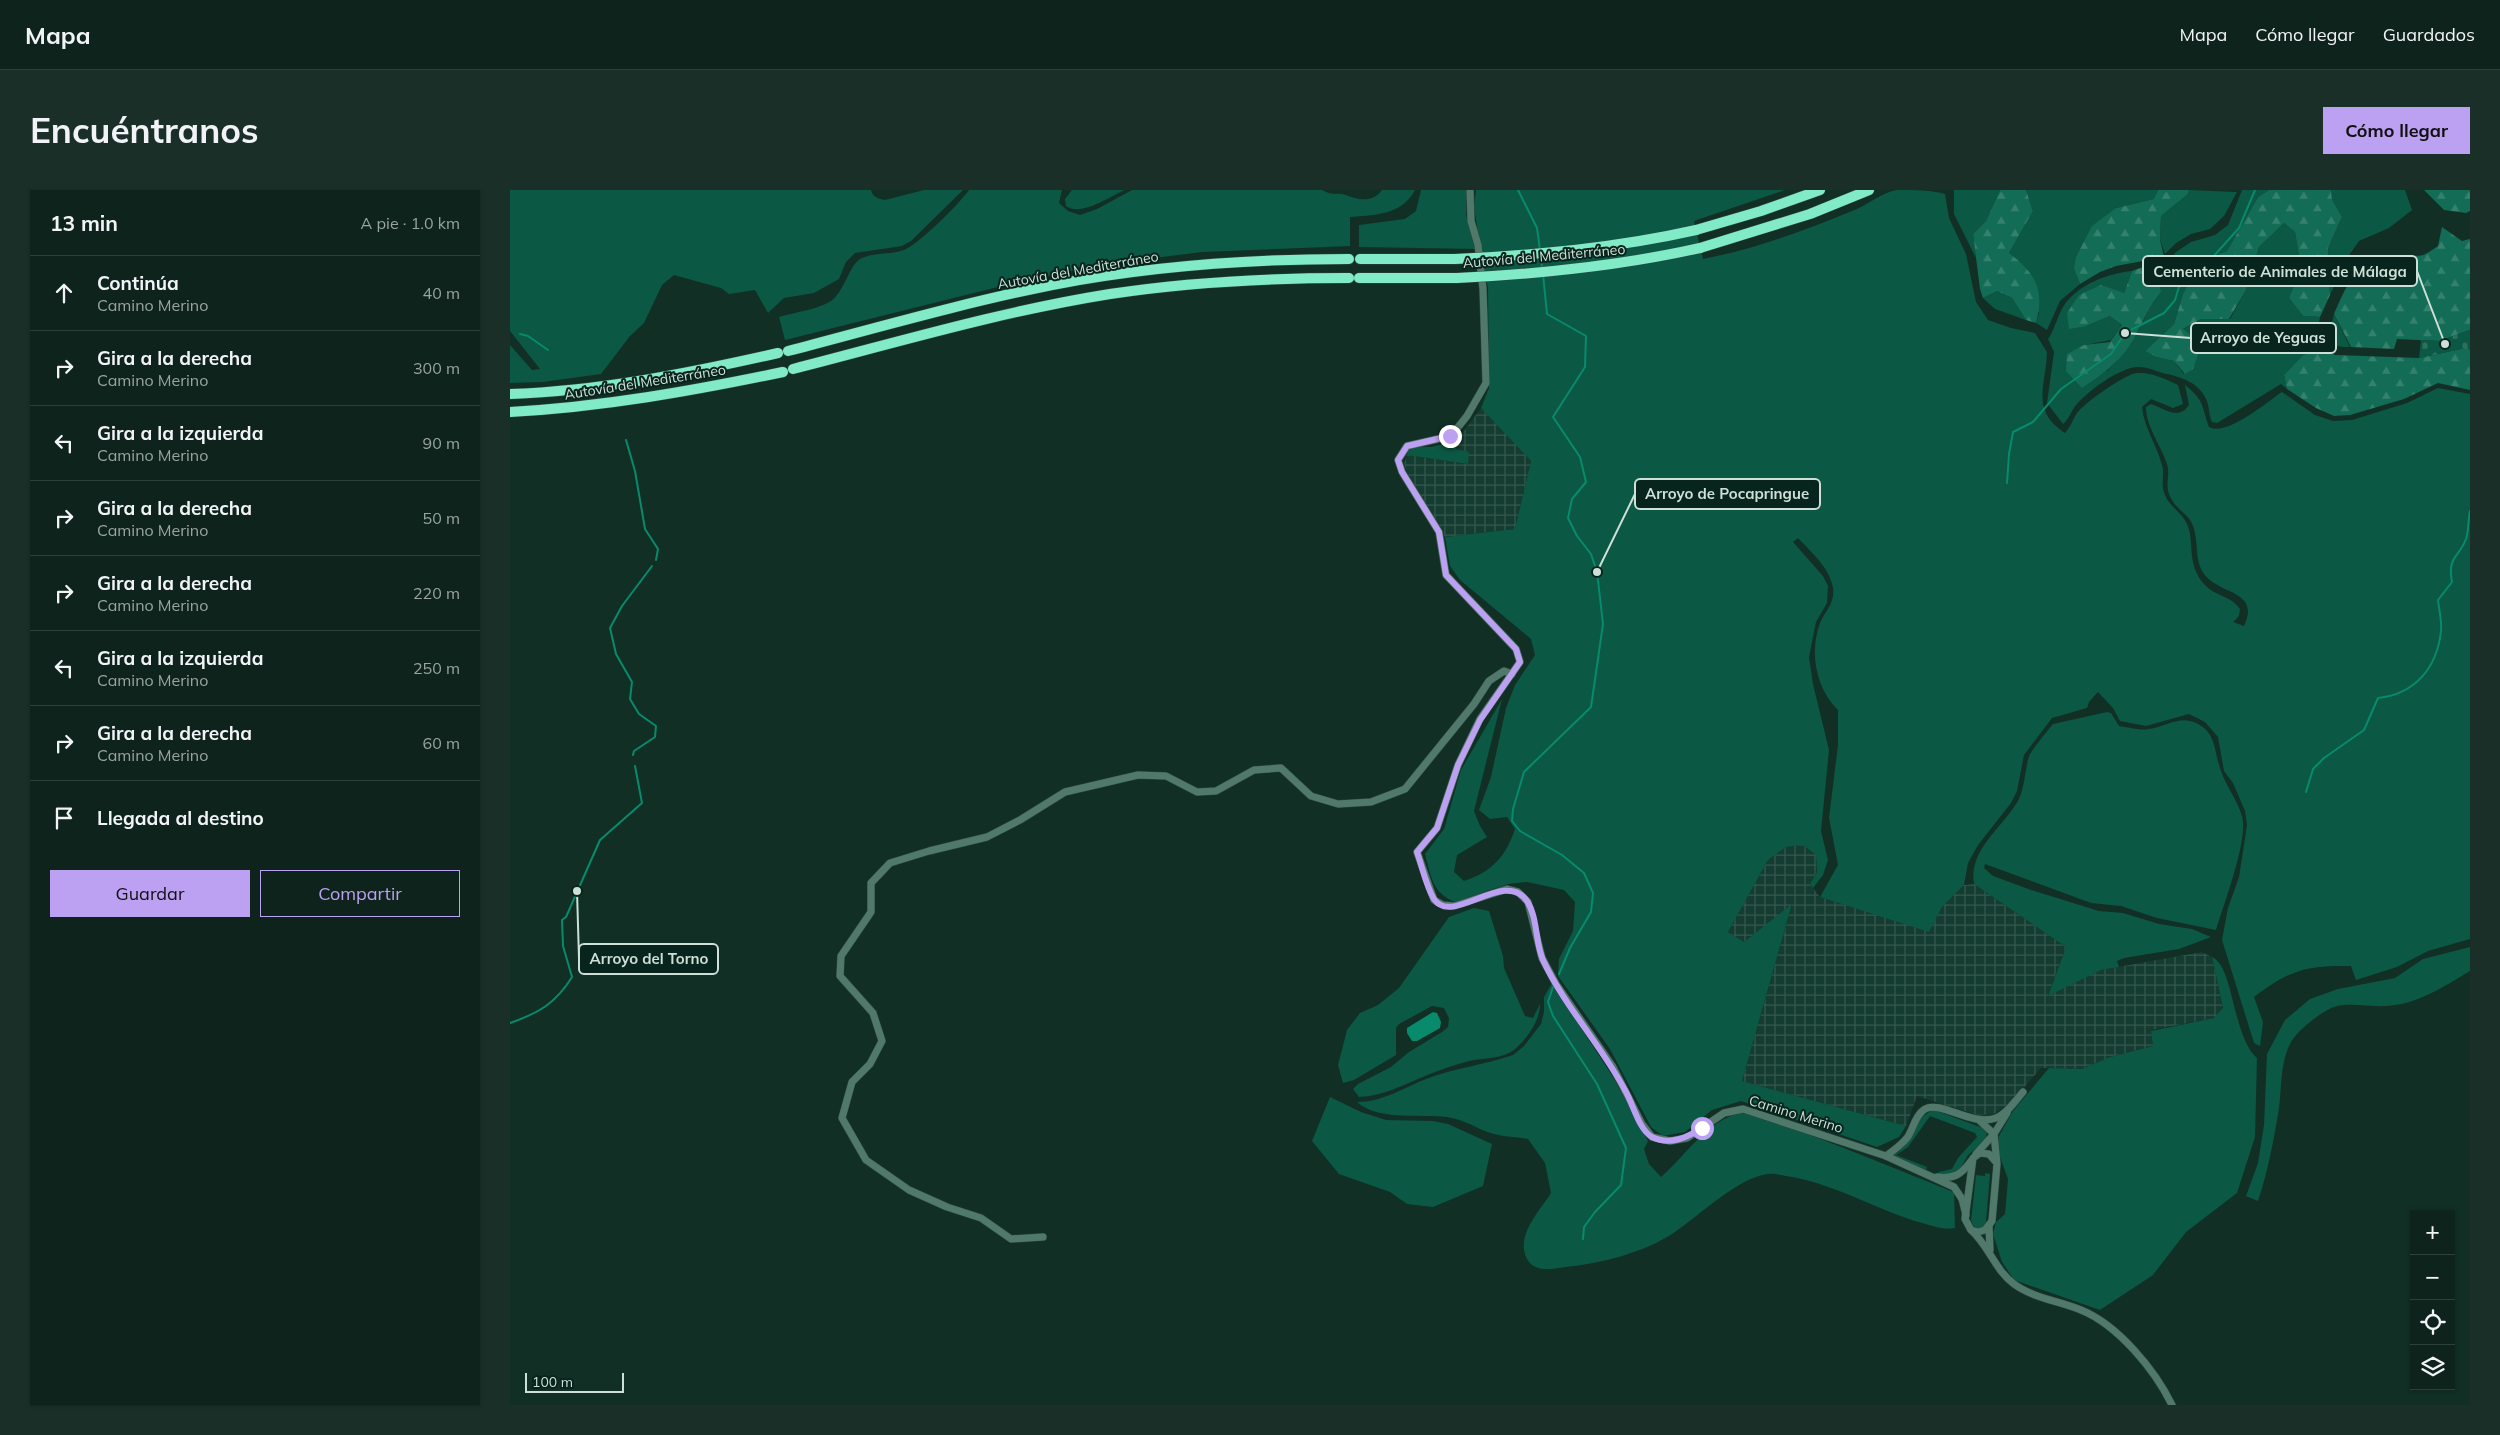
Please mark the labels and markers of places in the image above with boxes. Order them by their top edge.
callout: Cementerio de Animales de Málaga [2143,256,2417,286]
callout: Arroyo de Yeguas [2191,323,2336,353]
callout: Arroyo de Pocapringue [1635,479,1820,509]
callout: Arroyo del Torno [579,944,718,974]

